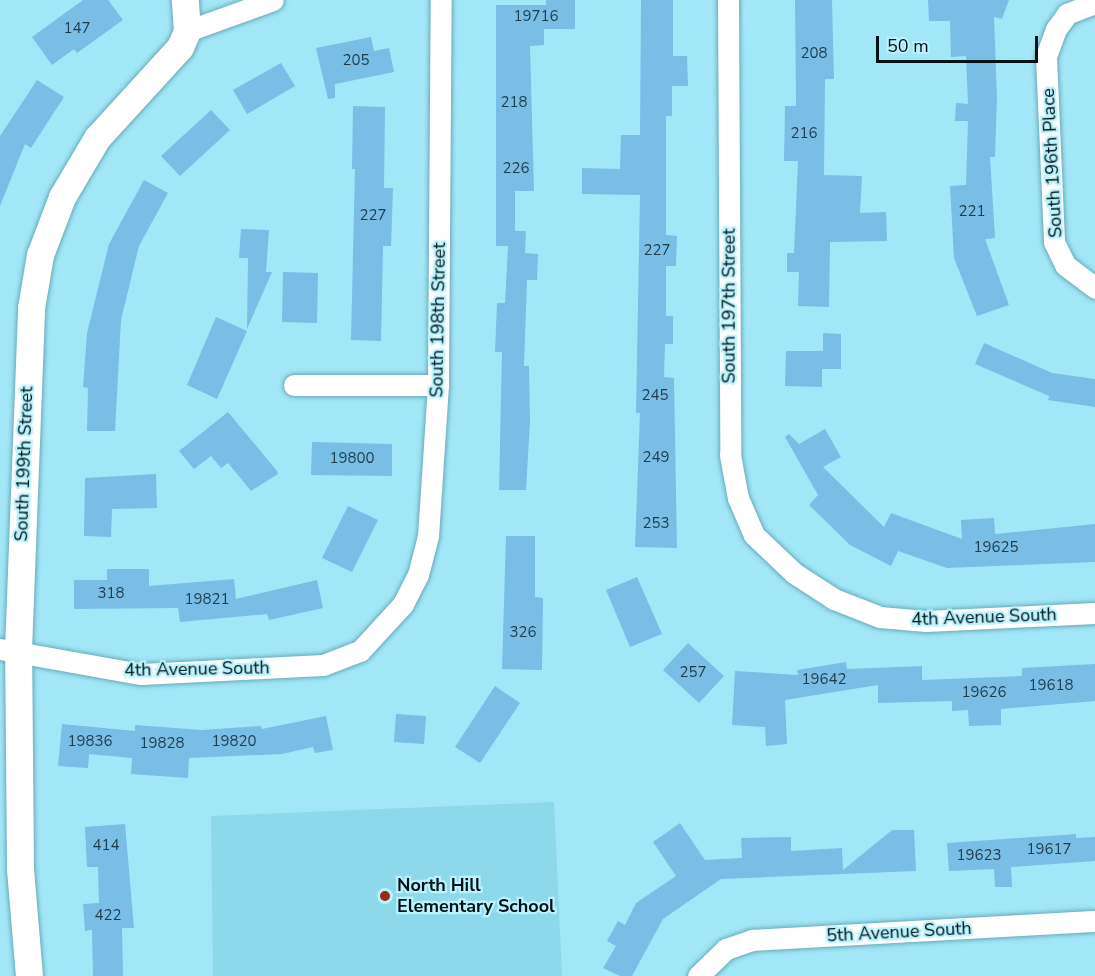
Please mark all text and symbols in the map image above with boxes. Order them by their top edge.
house number: 19716 [514,8,558,26]
house number: 147 [64,20,90,38]
scale bar [879,24,1041,62]
text: 50 m [887,34,929,58]
house number: 208 [801,45,827,63]
house number: 205 [343,52,369,70]
street label: South 196th Place [1037,88,1067,238]
house number: 218 [501,94,527,112]
house number: 216 [791,125,817,143]
house number: 226 [503,160,529,178]
house number: 221 [959,203,985,221]
house number: 227 [360,207,386,225]
street label: South 197th Street [718,229,740,383]
street label: South 198th Street [426,242,450,398]
house number: 227 [644,242,670,260]
street label: South 199th Street [11,386,37,542]
house number: 245 [642,387,668,405]
house number: 249 [643,449,669,467]
house number: 19800 [330,450,374,468]
house number: 253 [643,515,669,533]
house number: 19625 [974,539,1018,557]
house number: 318 [98,585,124,603]
house number: 19821 [185,591,229,609]
street label: 4th Avenue South [911,604,1057,630]
house number: 326 [510,624,536,642]
street label: 4th Avenue South [124,657,270,681]
house number: 257 [680,664,706,682]
house number: 19642 [802,671,846,689]
house number: 19618 [1029,677,1073,695]
house number: 19626 [962,684,1006,702]
house number: 19836 [68,733,112,751]
house number: 19820 [212,733,256,751]
house number: 19828 [140,735,184,753]
house number: 414 [93,837,119,855]
house number: 19617 [1027,841,1071,859]
house number: 19623 [957,847,1001,865]
place label: North Hill Elementary School [397,875,555,918]
marker: North Hill Elementary School [378,889,392,903]
house number: 422 [95,907,121,925]
street label: 5th Avenue South [826,917,972,947]

